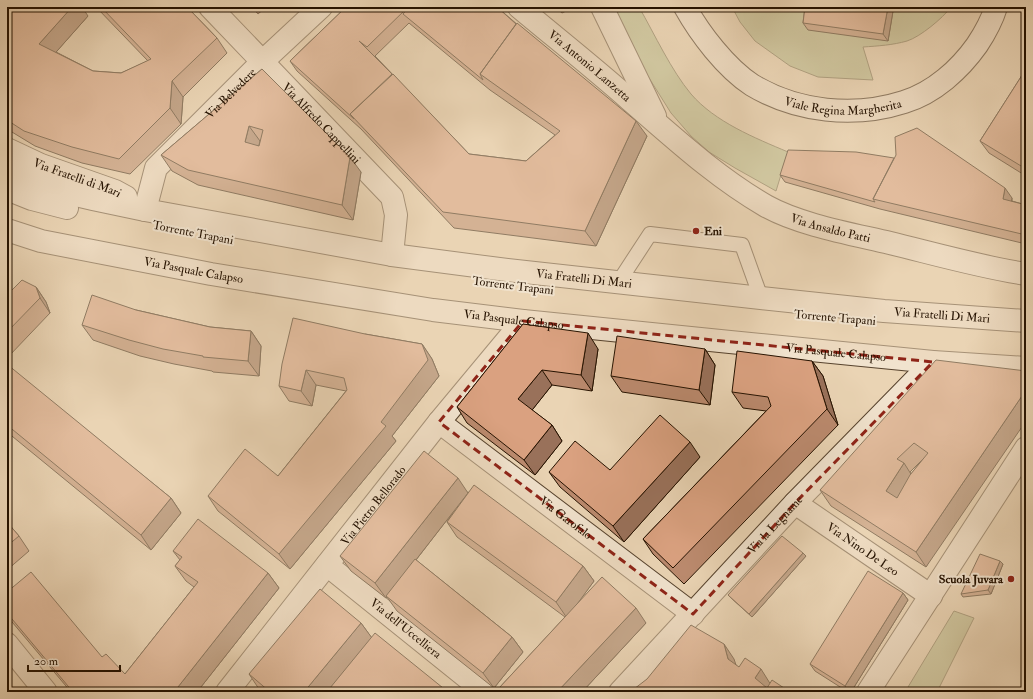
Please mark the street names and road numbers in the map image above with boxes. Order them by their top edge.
street label: Via Antonio Lanzetta [545,27,635,106]
street label: Via Belvedere [202,65,259,122]
street label: Via Alfredo Cappellini [279,79,364,167]
street label: Viale Regina Margherita [783,93,904,118]
street label: Via Fratelli di Mari [31,155,124,201]
street label: Via Ansaldo Patti [789,210,872,246]
street label: Torrente Trapani [151,218,235,248]
street label: Via Pasquale Calapso [143,254,244,287]
street label: Via Fratelli Di Mari [535,266,633,291]
street label: Torrente Trapani [471,274,555,298]
street label: Via Fratelli Di Mari [893,304,991,326]
street label: Via Pasquale Calapso [463,306,565,333]
street label: Torrente Trapani [793,307,877,329]
street label: Via Pasquale Calapso [785,340,887,365]
street label: Via Pietro Bellorado [338,463,409,548]
street label: Via la Legname [744,492,806,557]
street label: Via Garofalo [537,493,595,543]
street label: Via Nino De Leo [824,519,902,579]
street label: Via dell'Uccelliera [367,595,445,662]

